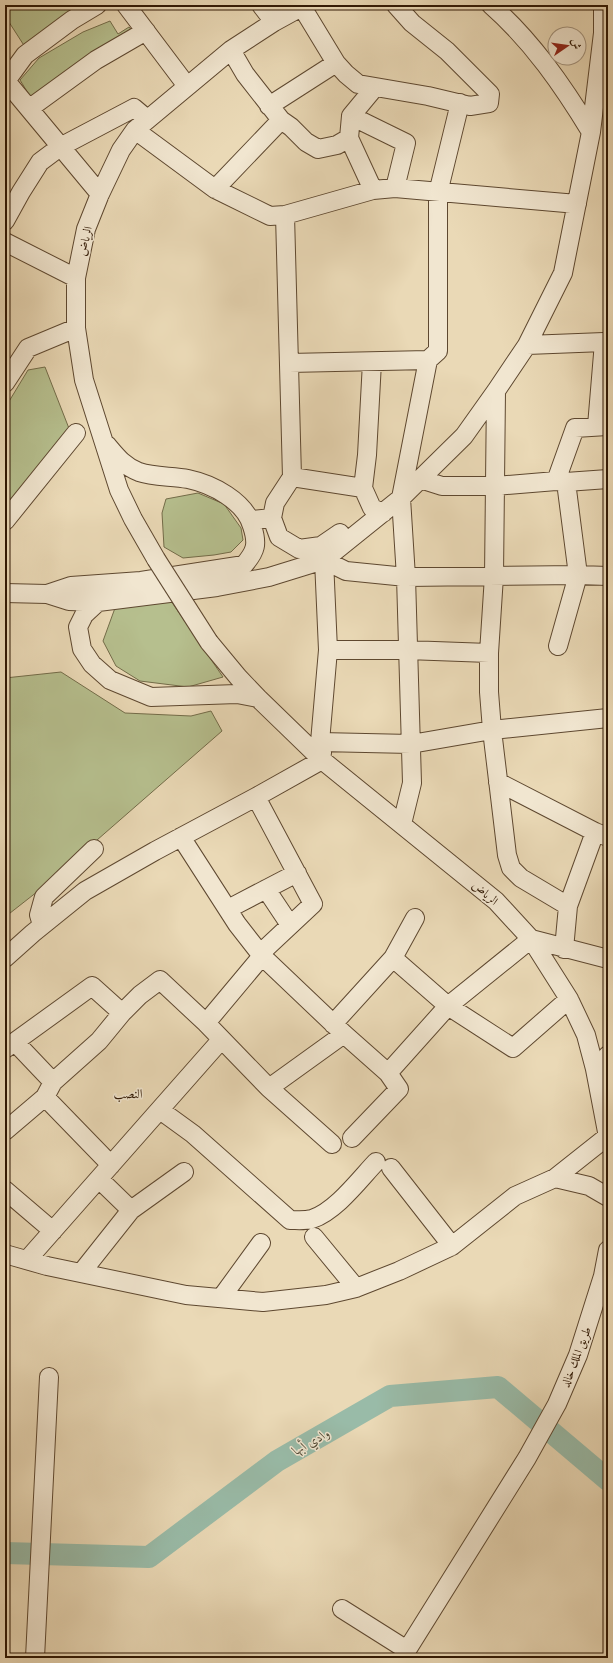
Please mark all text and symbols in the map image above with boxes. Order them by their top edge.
north arrow [547,26,587,66]
text: ش [569,37,584,51]
street label: الرياض [75,225,96,257]
street label: الرياض [469,878,501,909]
district label: النصب [113,1086,143,1103]
street label: طريق الملك خالد [558,1325,595,1390]
water label: وادي أبها [289,1424,334,1461]

